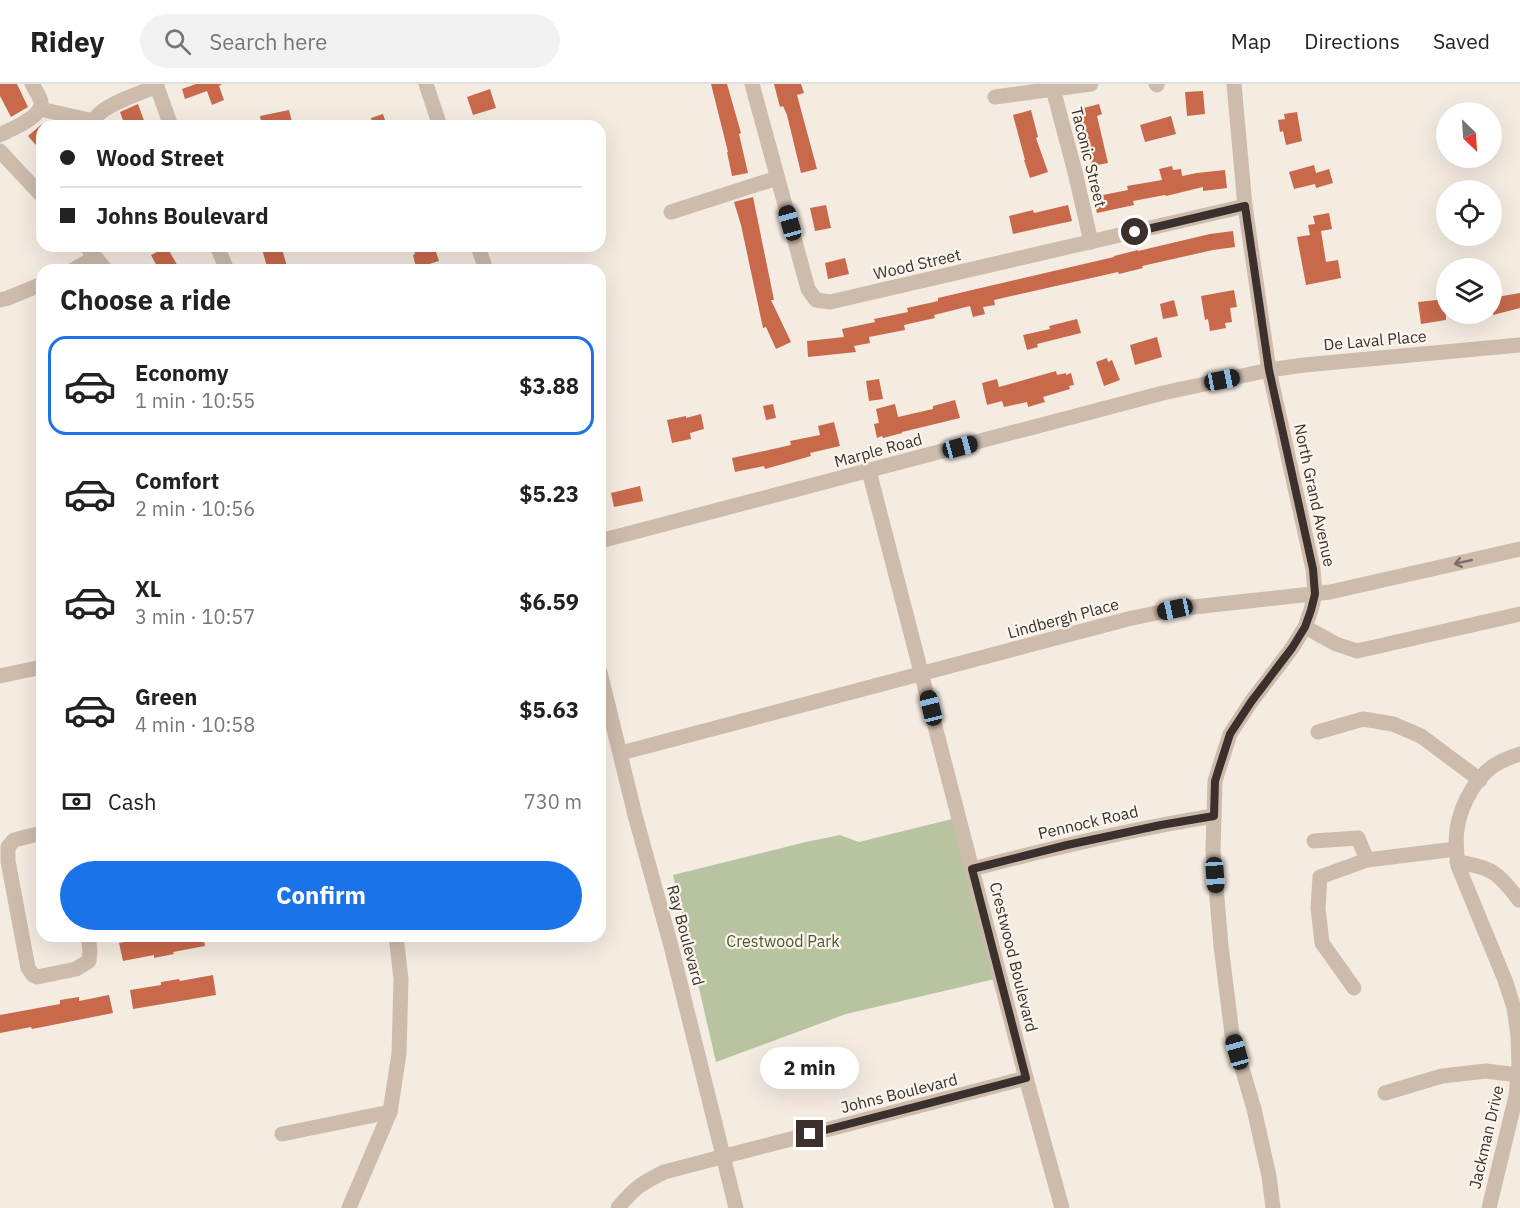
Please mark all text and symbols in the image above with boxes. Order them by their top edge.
search box [140,14,560,68]
text: Ridey [30,23,104,60]
icon: search [161,25,194,58]
text: Search here [209,27,327,56]
text: Map [1231,27,1271,55]
text: Directions [1304,27,1400,55]
text: Saved [1433,27,1490,55]
north arrow [1436,102,1502,168]
map controls [1436,102,1502,324]
street label: Taconic Street [1067,105,1111,209]
text: Wood Street [96,143,224,172]
button: locate [1436,180,1502,246]
text: Johns Boulevard [96,201,269,230]
car [776,203,804,243]
route start [1121,218,1148,245]
street label: Wood Street [871,244,963,284]
button: layers [1436,258,1502,324]
text: Choose a ride [60,282,231,317]
street label: De Laval Place [1323,326,1428,354]
text: Economy [135,358,229,387]
icon: car [63,359,117,413]
car [1203,368,1241,392]
text: $3.88 [519,371,579,400]
text: 1 min · 10:55 [135,387,255,414]
street label: North Grand Avenue [1290,422,1340,569]
street label: Marple Road [832,429,924,471]
car [940,434,980,460]
text: Comfort [135,466,219,495]
icon: car [63,467,117,521]
text: $5.23 [519,479,579,508]
text: 2 min · 10:56 [135,495,255,522]
one-way arrow [1454,556,1473,568]
text: XL [135,574,161,603]
icon: car [63,575,117,629]
text: $6.59 [519,587,579,616]
street label: Lindbergh Place [1005,593,1121,642]
car [1156,596,1194,622]
text: 3 min · 10:57 [135,603,255,630]
text: Green [135,682,197,711]
icon: car [63,683,117,737]
car [918,688,944,728]
text: $5.63 [519,695,579,724]
text: 4 min · 10:58 [135,711,255,738]
icon: cash [60,785,93,818]
text: Cash [108,787,157,816]
text: 730 m [524,788,582,815]
street label: Pennock Road [1036,801,1140,843]
car [1205,856,1225,894]
button: Confirm [60,861,582,930]
street label: Crestwood Boulevard [986,880,1042,1034]
street label: Ray Boulevard [663,883,709,987]
park label: Crestwood Park [726,931,840,951]
car [1223,1032,1251,1072]
callout: 2 min [760,1047,860,1089]
text: 2 min [783,1054,836,1081]
street label: Johns Boulevard [839,1069,959,1117]
street label: Jackman Drive [1464,1083,1508,1191]
route end [796,1120,823,1147]

